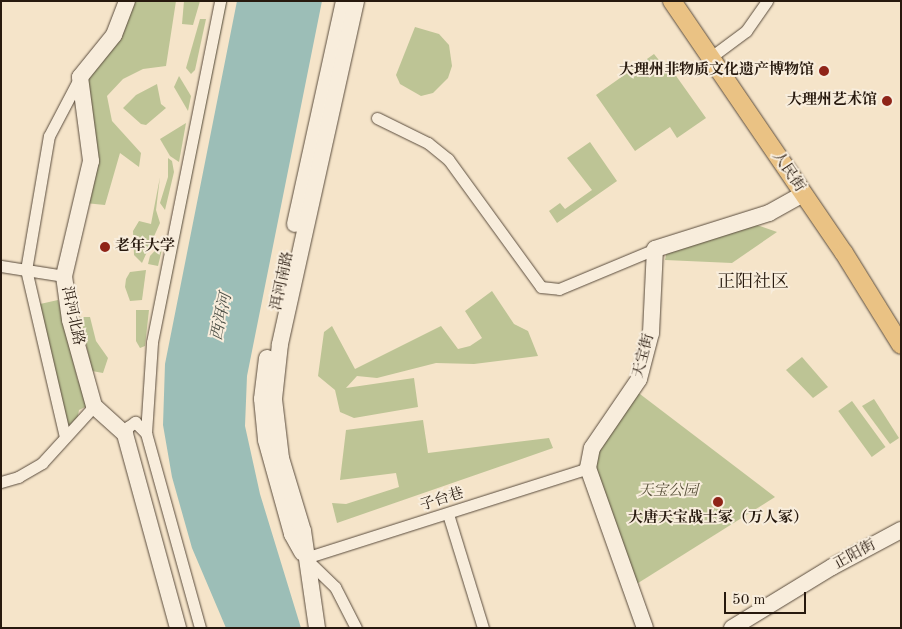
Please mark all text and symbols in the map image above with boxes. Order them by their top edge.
place label: 大理州非物质文化遗产博物馆 [619,62,814,80]
marker: 大理州非物质文化遗产博物馆 [818,65,830,77]
place label: 大理州艺术馆 [787,92,877,110]
marker: 大理州艺术馆 [881,95,893,107]
street label: 人民街 [768,148,808,196]
place label: 老年大学 [115,238,175,256]
marker: 老年大学 [99,241,111,253]
street label: 洱河南路 [268,250,298,312]
district label: 正阳社区 [717,271,789,293]
street label: 洱河北路 [57,285,87,347]
water label: 西洱河 [208,292,236,342]
street label: 天宝街 [629,332,659,380]
park label: 天宝公园 [638,483,698,501]
street label: 子台巷 [418,484,466,516]
marker: 大唐天宝战士冢（万人冢） [712,496,724,508]
place label: 大唐天宝战士冢（万人冢） [628,510,808,528]
street label: 正阳街 [831,536,879,574]
scale bar [727,582,810,614]
text: 50 m [732,593,766,608]

